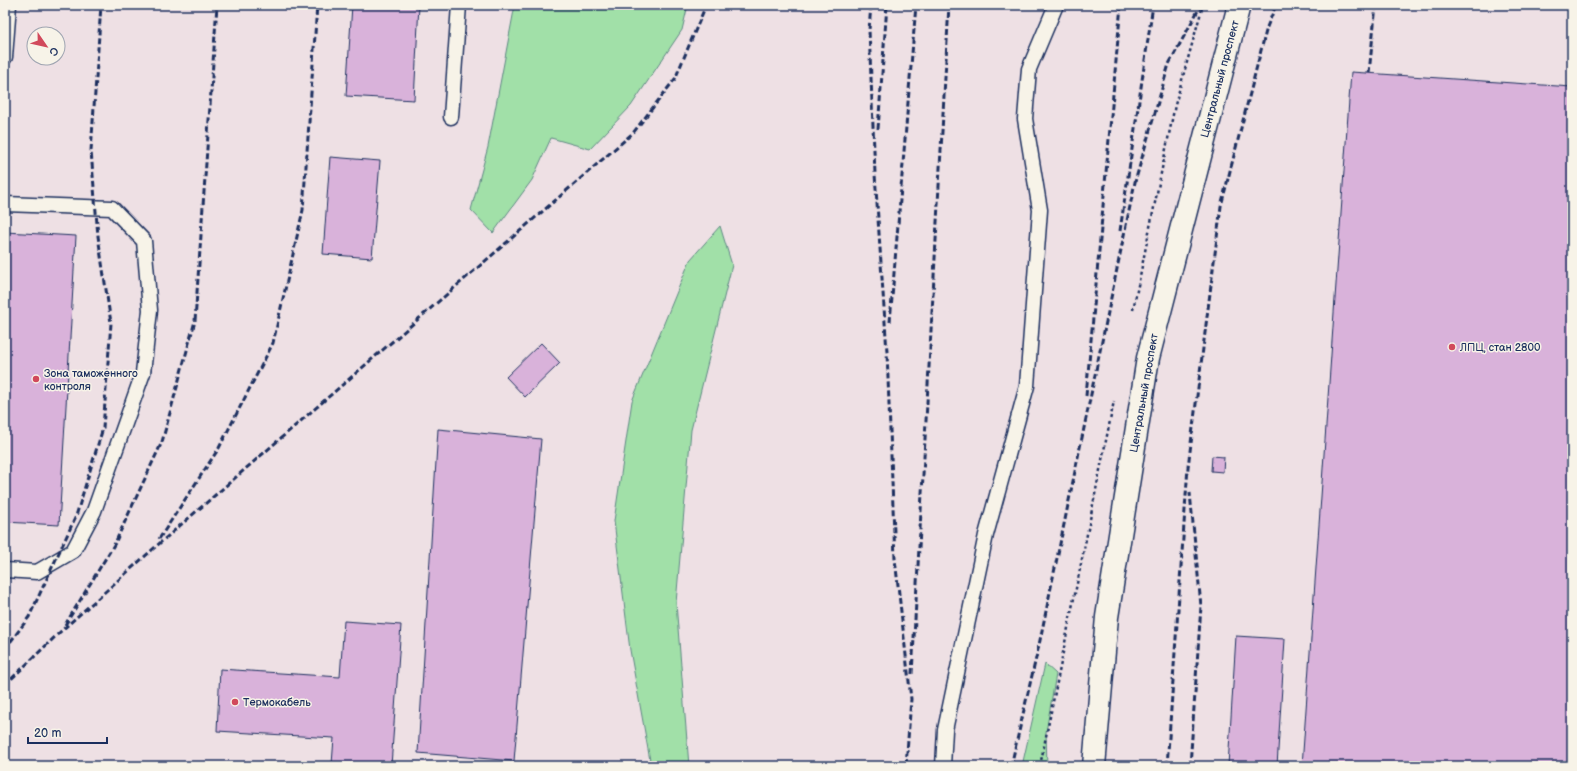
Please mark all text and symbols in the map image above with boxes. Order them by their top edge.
street label: Центральный проспект [1198,19,1242,139]
north arrow [26,26,66,66]
text: С [46,45,61,58]
street label: Центральный проспект [1127,332,1161,454]
place label: ЛПЦ, стан 2800 [1459,341,1541,354]
marker: ЛПЦ, стан 2800 [1447,342,1457,352]
place label: Зона таможенного контроля [44,367,138,393]
marker: Зона таможенного контроля [31,374,41,384]
place label: Термокабель [243,696,311,709]
marker: Термокабель [230,697,240,707]
scale bar [28,719,107,745]
text: 20 m [34,726,61,741]

